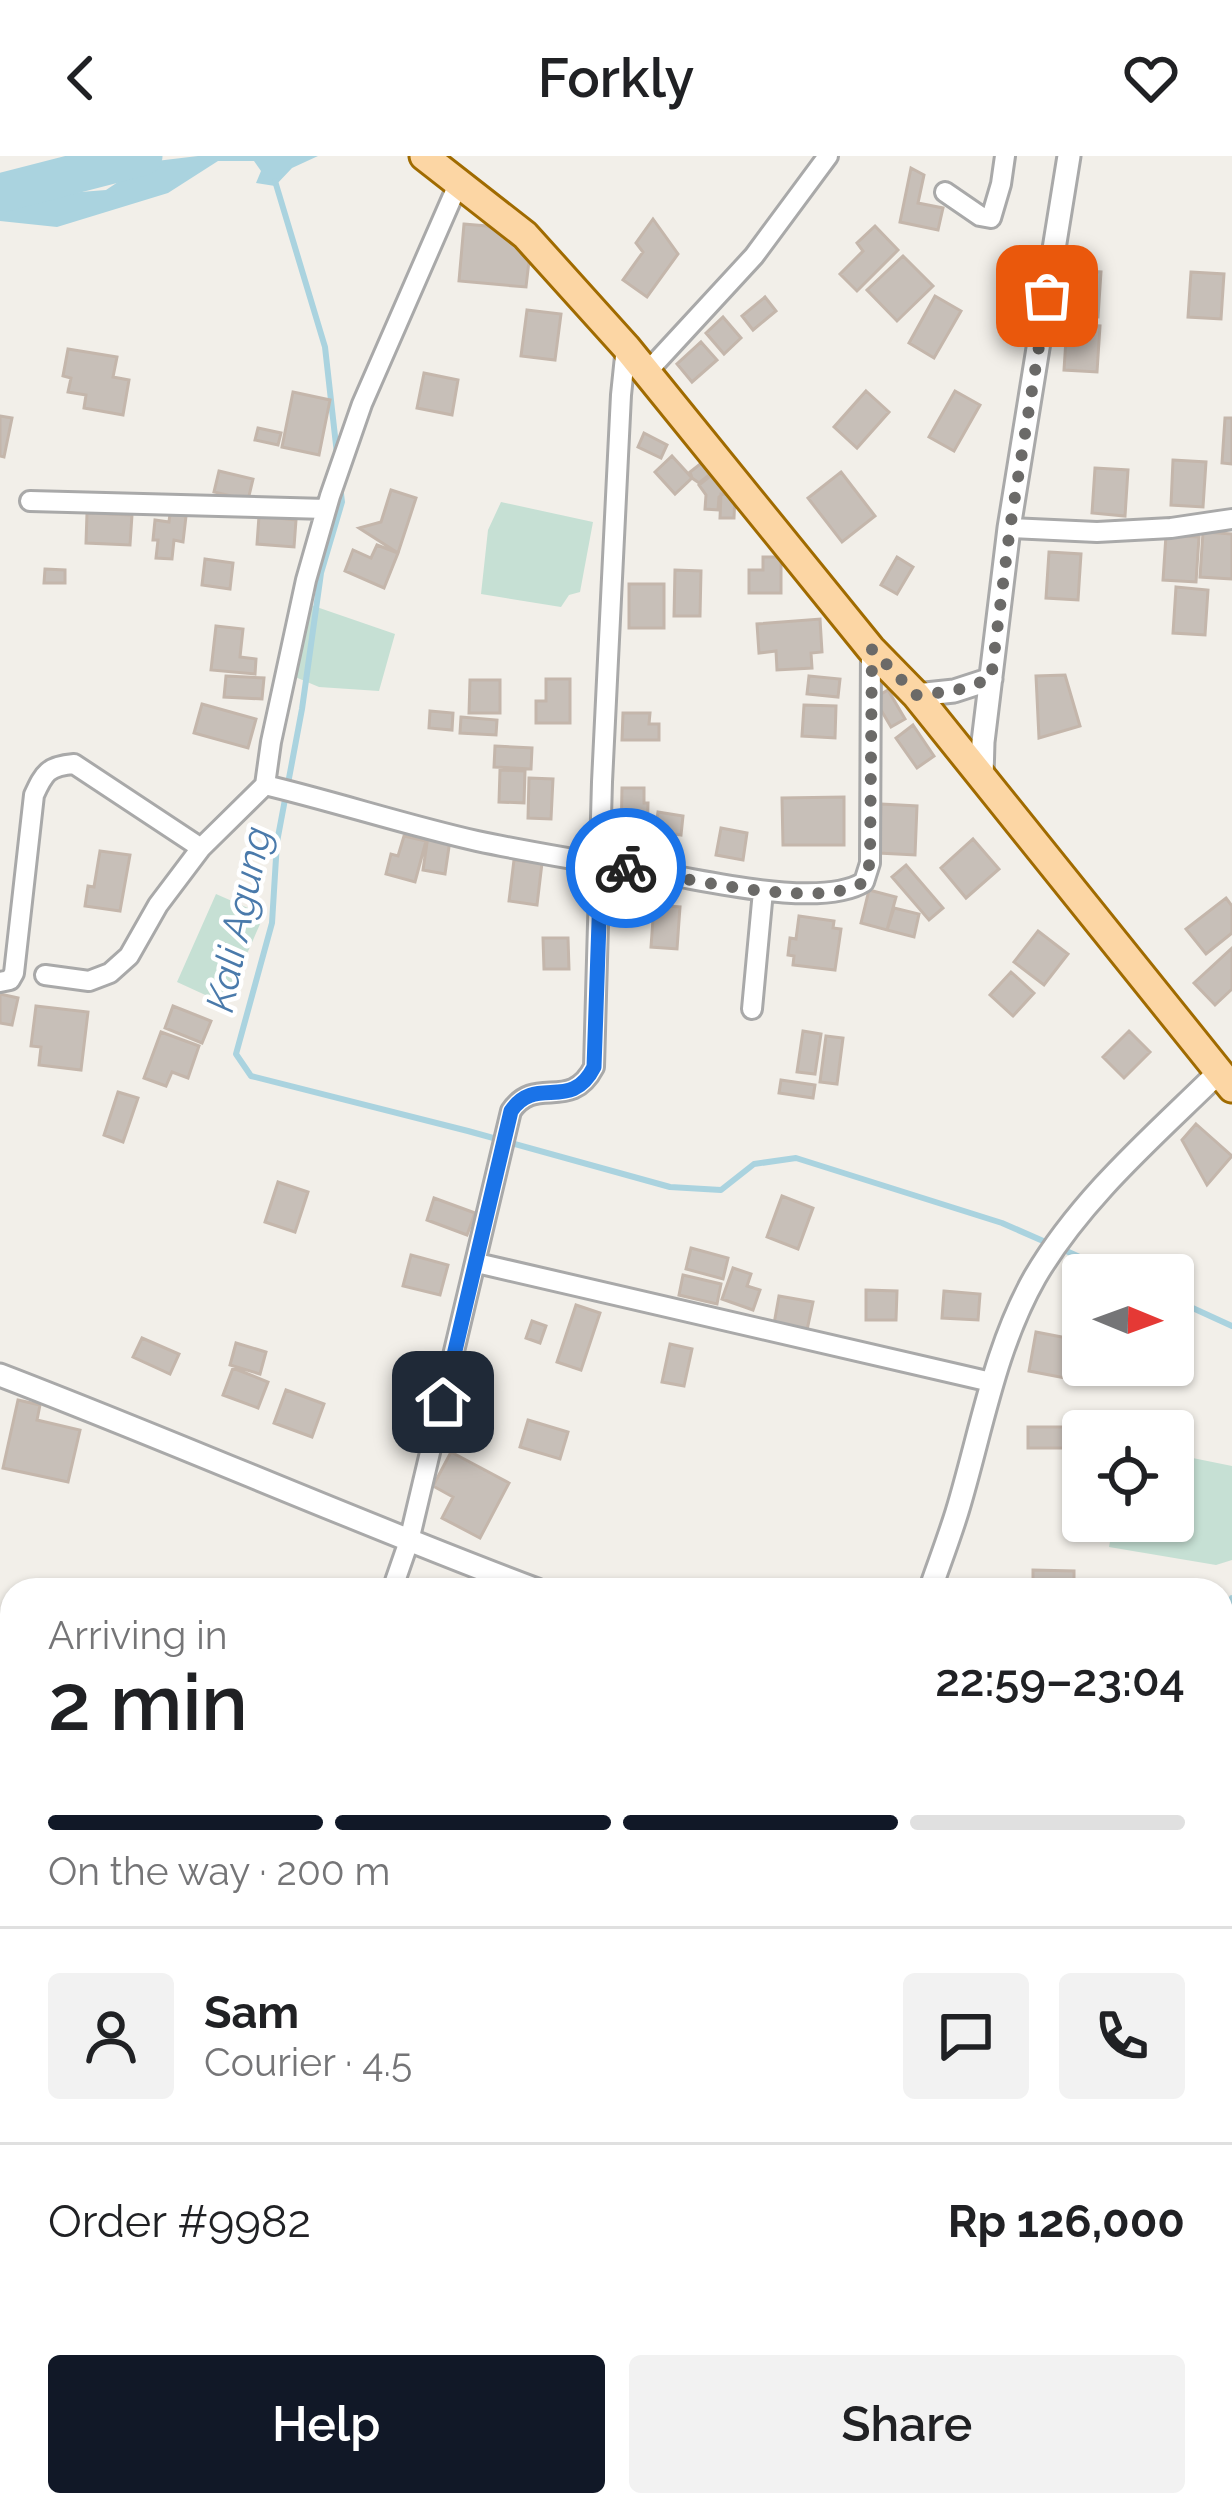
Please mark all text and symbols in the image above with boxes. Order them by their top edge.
icon: back [48,45,114,111]
icon: heart [1118,45,1184,111]
text: Forkly [538,46,694,110]
pin [996,245,1098,347]
icon: bag [1014,263,1080,329]
courier [566,808,686,928]
water label: Kali Agung [196,822,280,1016]
icon: bike [593,835,659,901]
north arrow [1062,1254,1194,1386]
map controls [1062,1254,1194,1542]
pin [392,1351,494,1453]
icon: home [410,1369,476,1435]
button: locate [1062,1410,1194,1542]
text: Arriving in [48,1612,228,1658]
text: 22:59–23:04 [935,1654,1185,1707]
text: 2 min [48,1657,248,1748]
text: On the way · 200 m [48,1848,390,1894]
button: person [48,1973,174,2099]
button: chat [903,1973,1029,2099]
button: phone [1059,1973,1185,2099]
text: Sam [204,1986,299,2039]
text: Courier · 4.5 [204,2039,412,2085]
text: Order #9982 [48,2195,311,2248]
text: Rp 126,000 [948,2195,1185,2248]
button: Help [48,2355,605,2493]
button: Share [629,2355,1185,2493]

